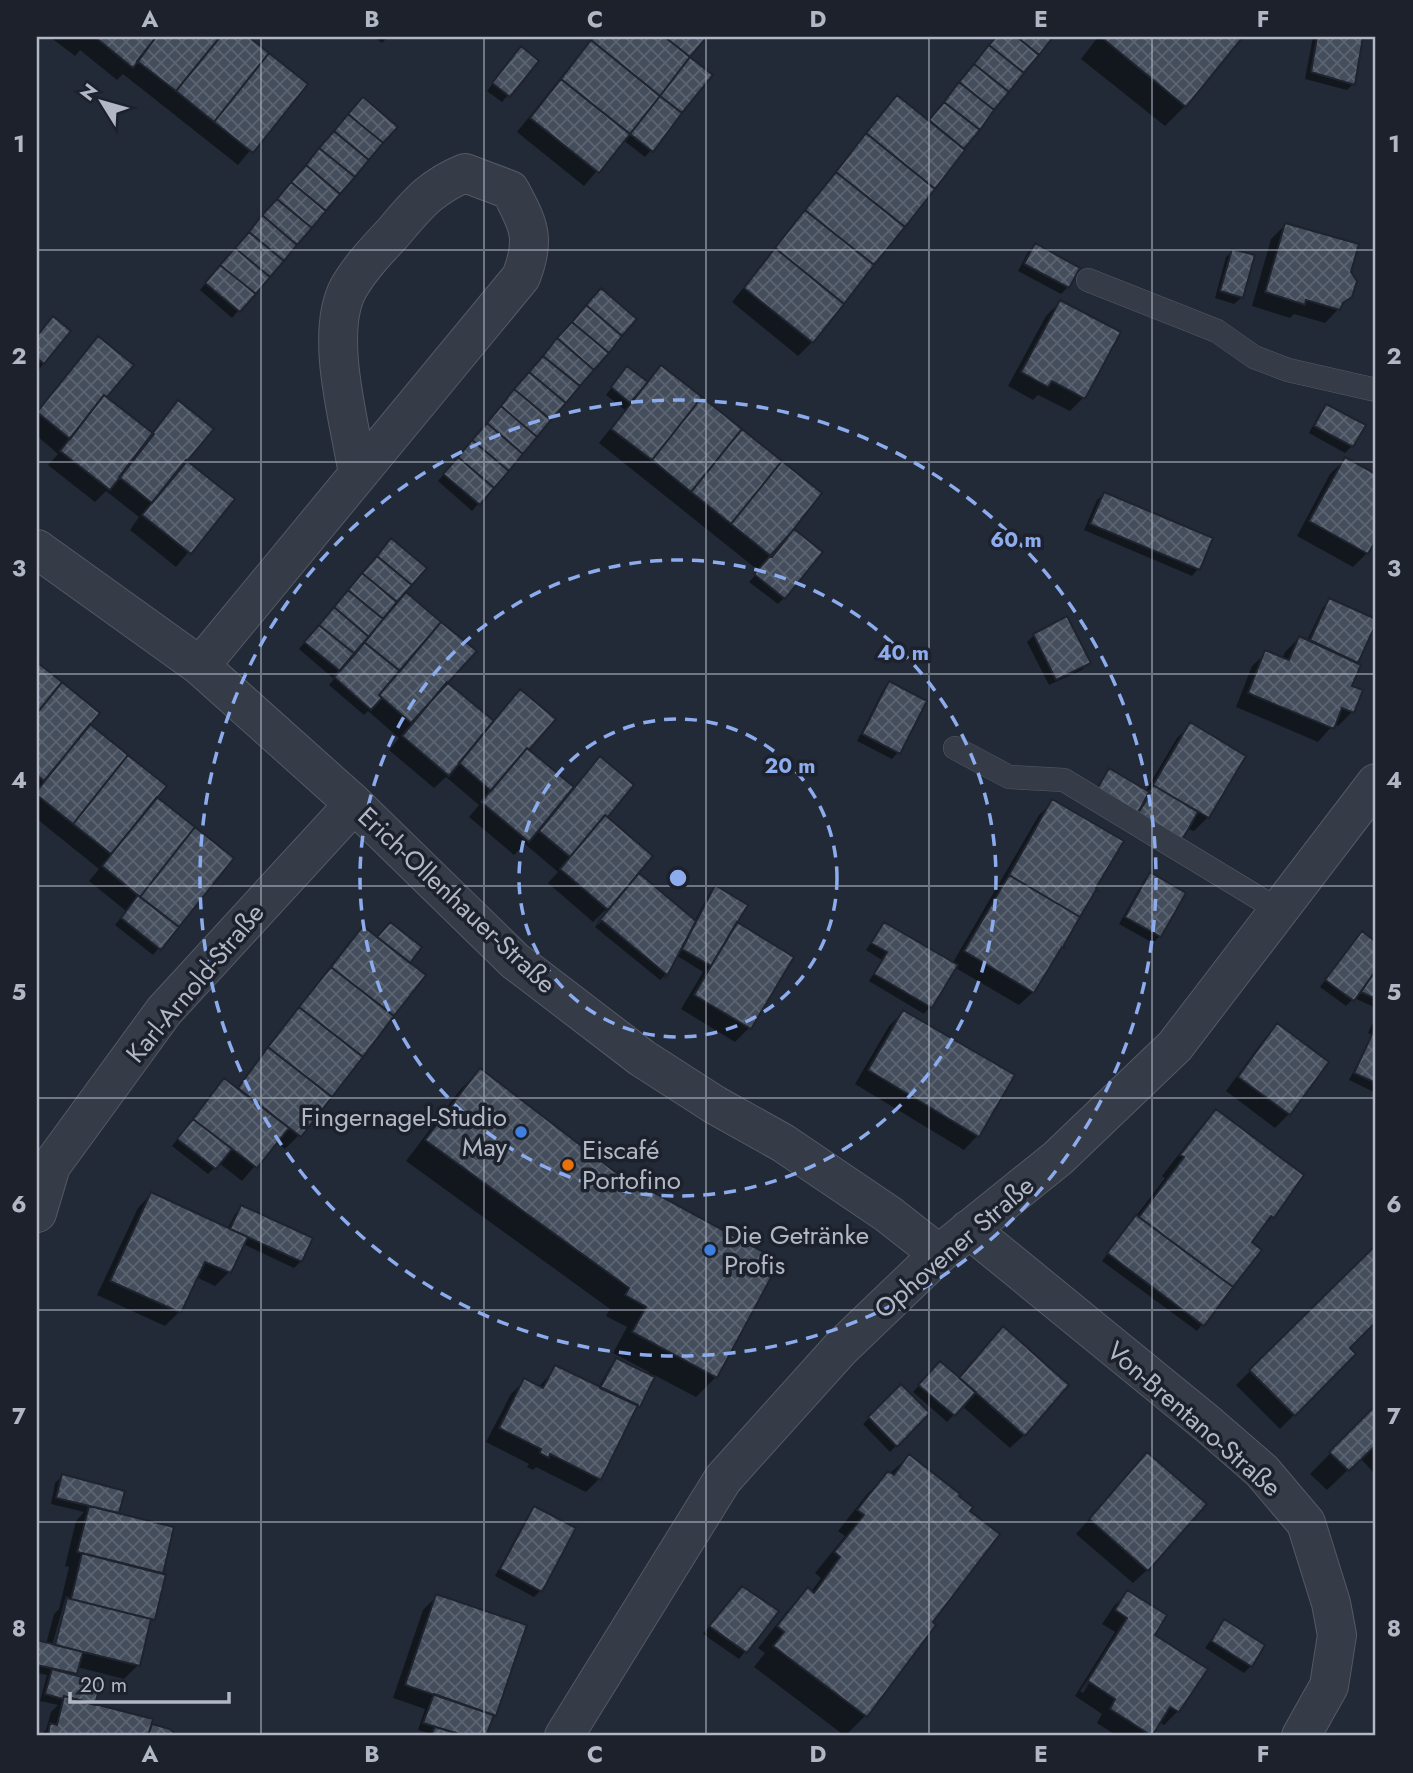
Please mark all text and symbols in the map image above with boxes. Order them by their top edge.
text: A [141,2,159,36]
text: B [364,2,380,36]
text: C [587,2,603,36]
text: D [810,2,827,36]
text: E [1034,2,1048,36]
text: F [1257,2,1269,36]
north arrow [66,66,136,136]
text: N [73,78,104,106]
text: 1 [13,127,25,161]
text: 1 [1388,127,1400,161]
text: 2 [11,339,27,373]
text: 2 [1386,339,1402,373]
text: 60 m [990,525,1042,555]
text: 3 [12,551,26,585]
text: 3 [1387,551,1401,585]
text: 40 m [877,638,929,668]
text: 20 m [764,751,816,781]
text: 4 [11,763,27,797]
text: 4 [1386,763,1402,797]
street label: Erich-Ollenhauer-Straße [349,798,565,1002]
centre of rings [666,866,690,890]
street label: Karl-Arnold-Straße [117,895,273,1071]
text: 5 [12,975,26,1009]
text: 5 [1387,975,1401,1009]
place label: Fingernagel-Studio May [301,1098,508,1166]
marker: Fingernagel-Studio May [513,1124,529,1140]
place label: Eiscafé Portofino [582,1131,681,1199]
marker: Eiscafé Portofino [560,1157,576,1173]
street label: Ophovener Straße [866,1167,1042,1327]
text: 6 [11,1187,27,1221]
text: 6 [1386,1187,1402,1221]
place label: Die Getränke Profis [724,1216,869,1284]
marker: Die Getränke Profis [702,1242,718,1258]
street label: Von-Brentano-Straße [1098,1332,1290,1506]
text: 7 [12,1399,26,1433]
text: 7 [1387,1399,1401,1433]
text: 8 [12,1611,26,1645]
text: 8 [1387,1611,1401,1645]
scale bar [70,1661,229,1705]
text: 20 m [80,1670,127,1700]
text: A [141,1737,159,1771]
text: B [364,1737,380,1771]
text: C [587,1737,603,1771]
text: D [810,1737,827,1771]
text: E [1034,1737,1048,1771]
text: F [1257,1737,1269,1771]

